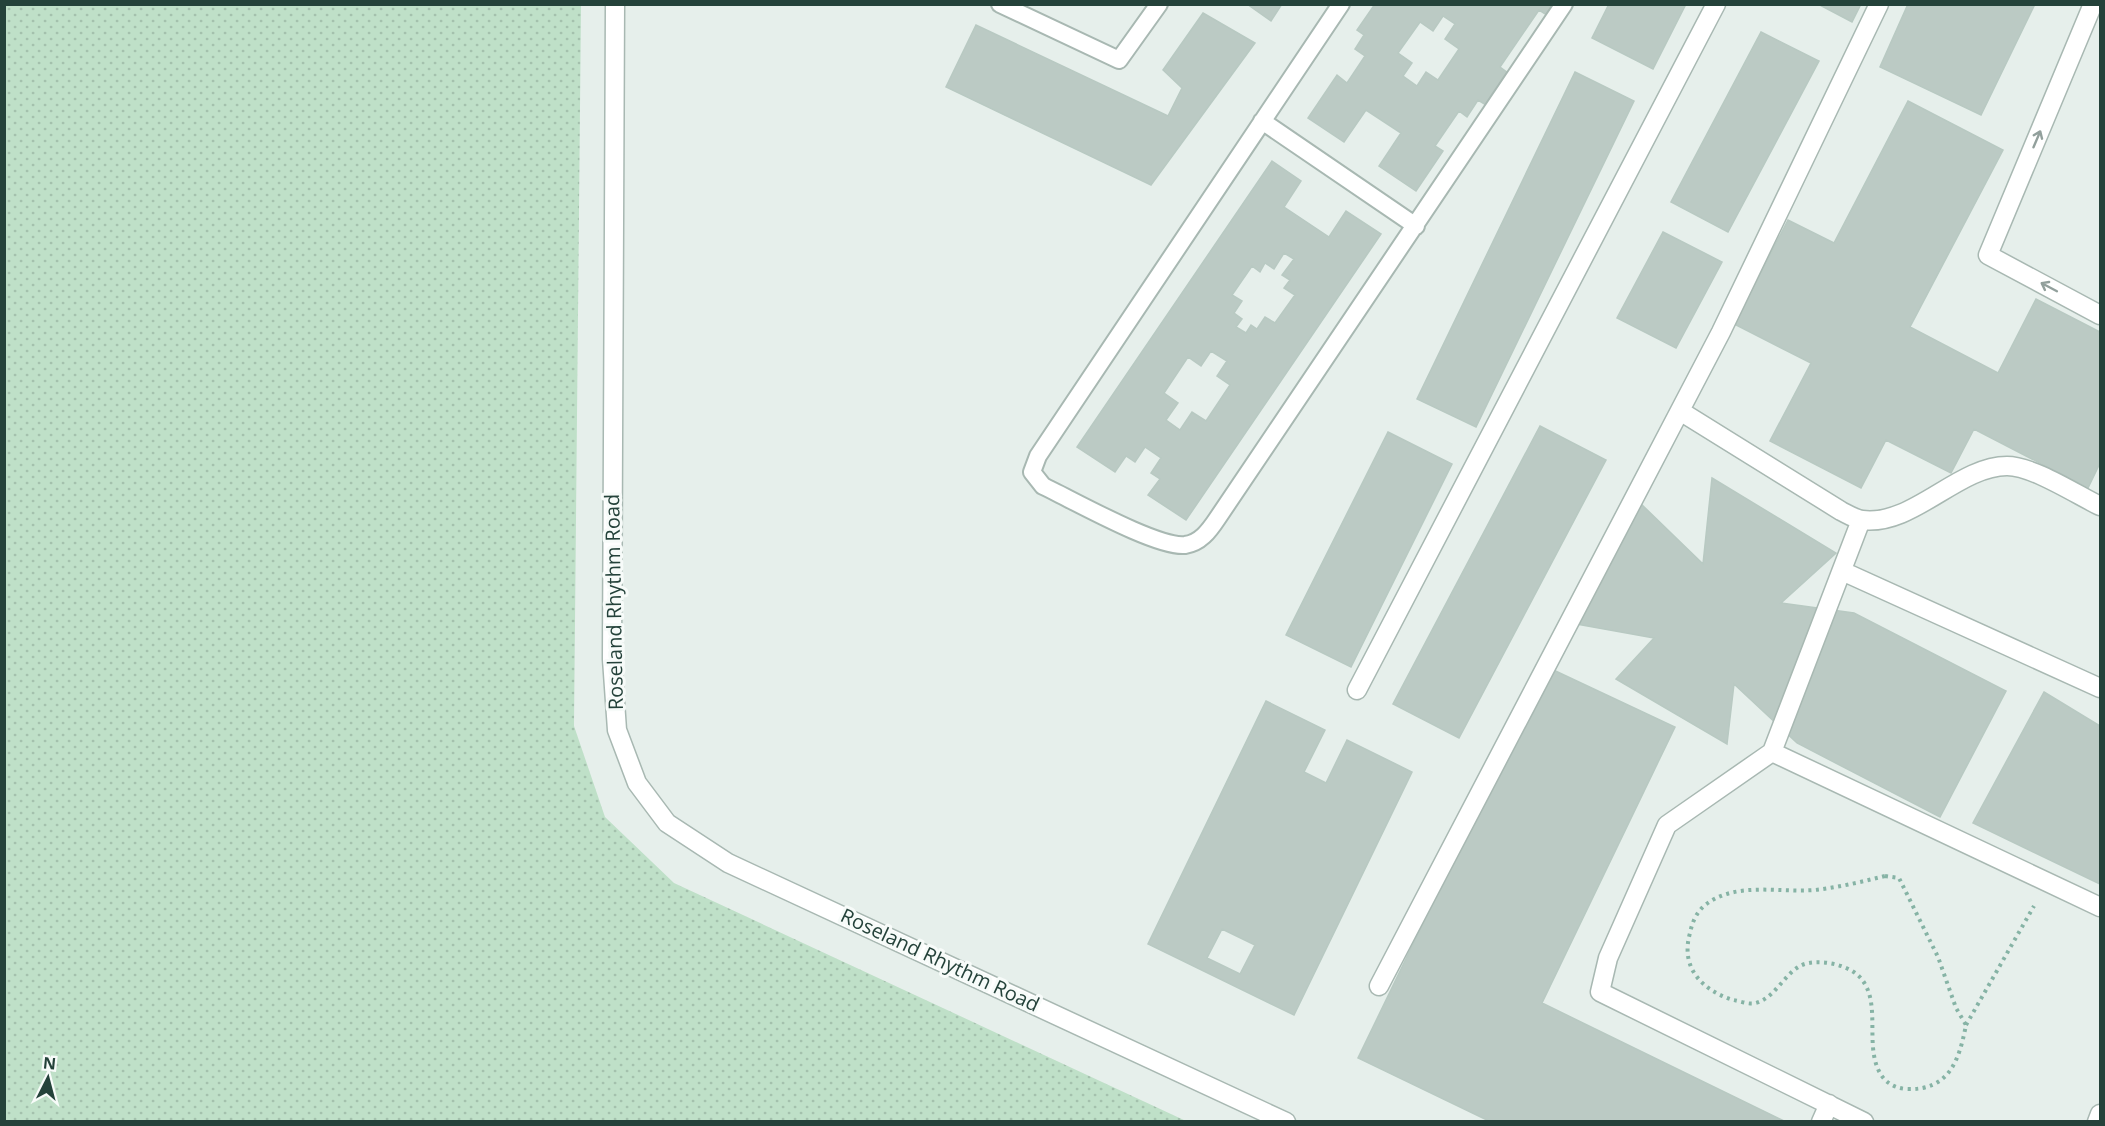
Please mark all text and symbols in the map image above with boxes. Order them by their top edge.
one-way arrow [2032,130,2043,148]
one-way arrow [2041,281,2058,293]
street label: Roseland Rhythm Road [598,494,629,710]
street label: Roseland Rhythm Road [836,902,1044,1018]
north arrow [18,1048,78,1108]
text: N [42,1051,57,1075]

